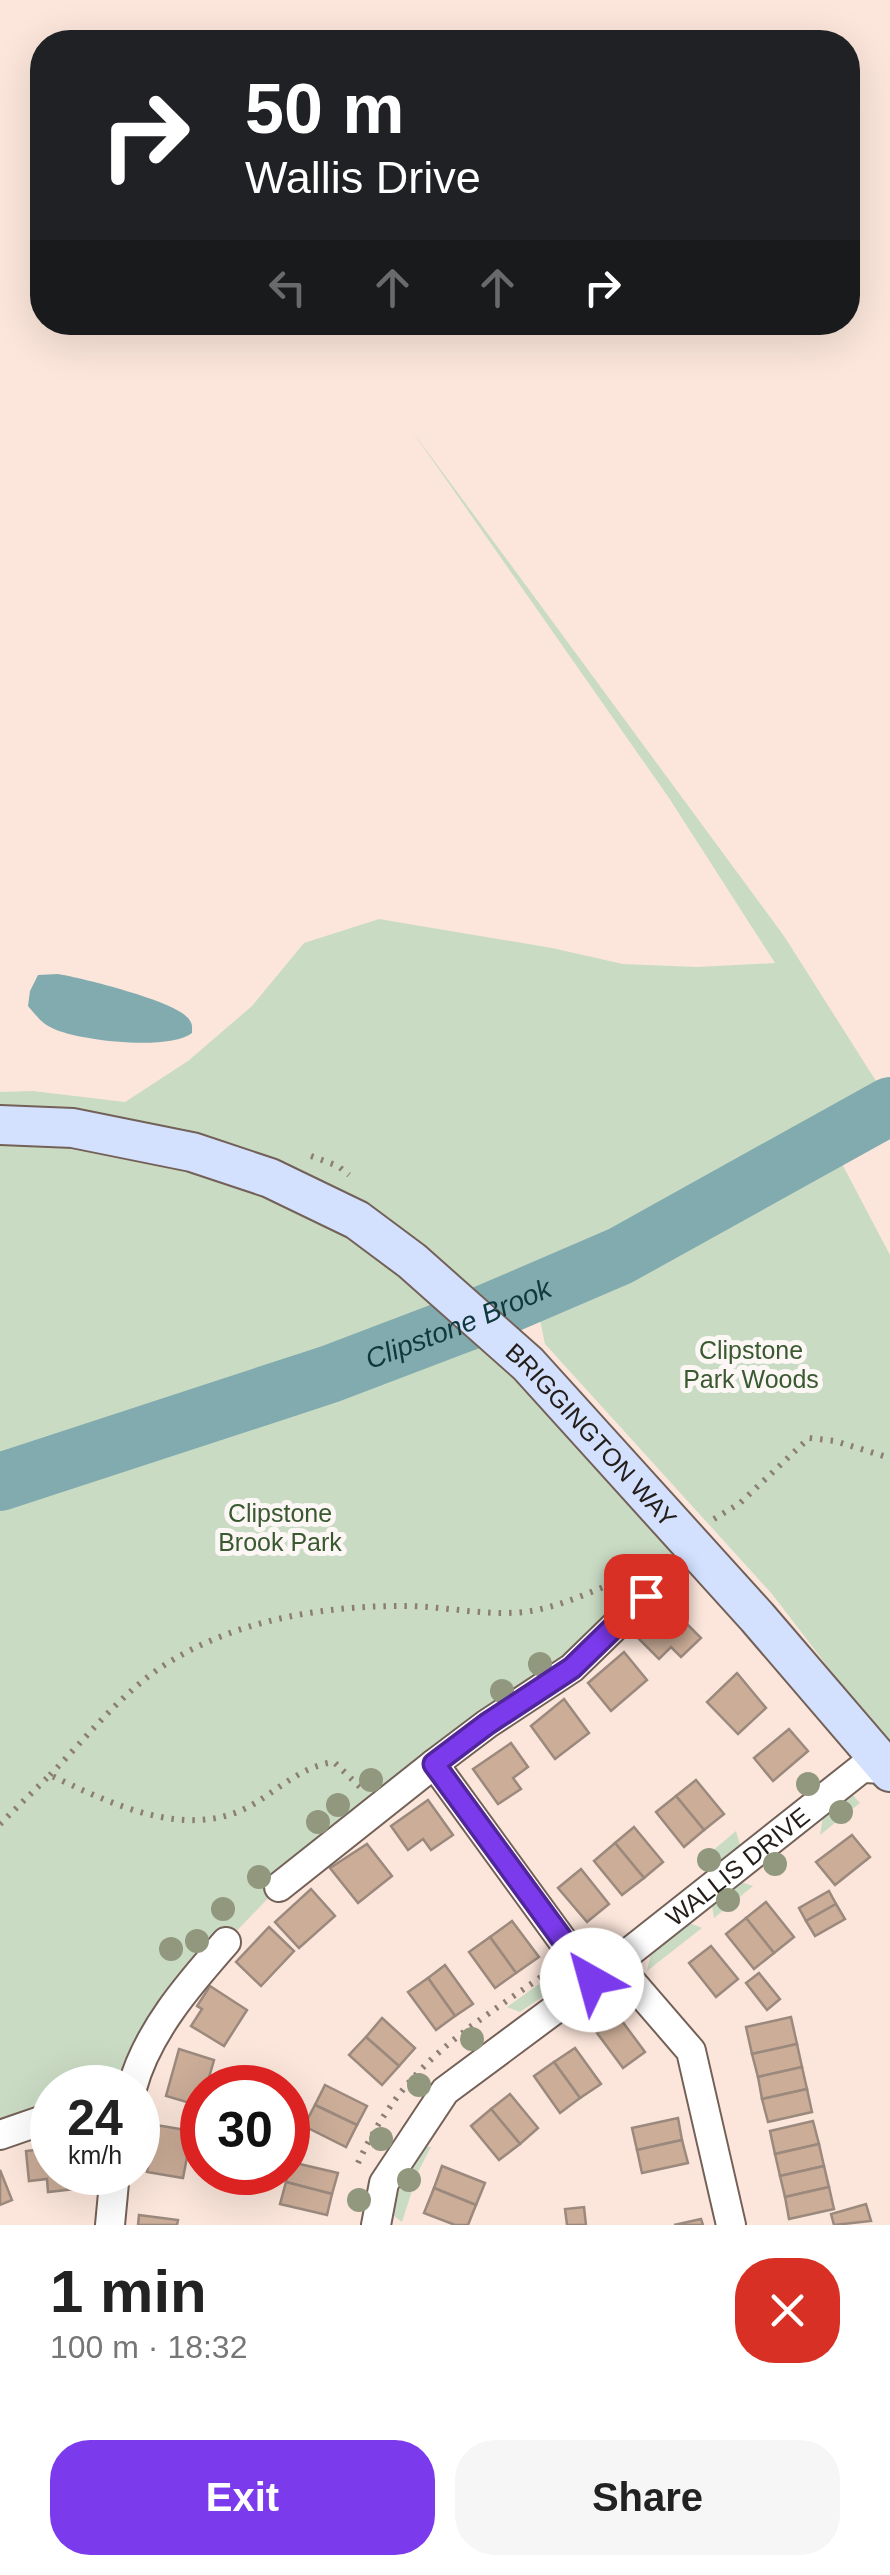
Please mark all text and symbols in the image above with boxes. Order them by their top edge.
icon: right [80,70,210,200]
text: 50 m [245,70,405,148]
text: Wallis Drive [245,152,481,203]
icon: left [260,260,315,315]
icon: ahead [365,260,420,315]
icon: ahead [470,260,525,315]
icon: right [575,260,630,315]
water label: Clipstone Brook [361,1271,558,1375]
park label: Clipstone Park Woods [683,1336,819,1393]
street label: BRIGGINGTON WAY [501,1337,682,1532]
park label: Clipstone Brook Park [218,1499,342,1556]
pin [604,1554,689,1639]
icon: arrive [619,1569,674,1624]
street label: WALLIS DRIVE [661,1801,815,1931]
position arrow [540,1928,644,2032]
speed limit sign: 30 [180,2065,310,2195]
text: 24 [67,2090,123,2146]
text: km/h [68,2141,122,2169]
text: 1 min [50,2258,207,2325]
button: close [735,2258,840,2363]
text: 100 m · 18:32 [50,2329,247,2365]
button: Exit [50,2440,435,2555]
button: Share [455,2440,840,2555]

